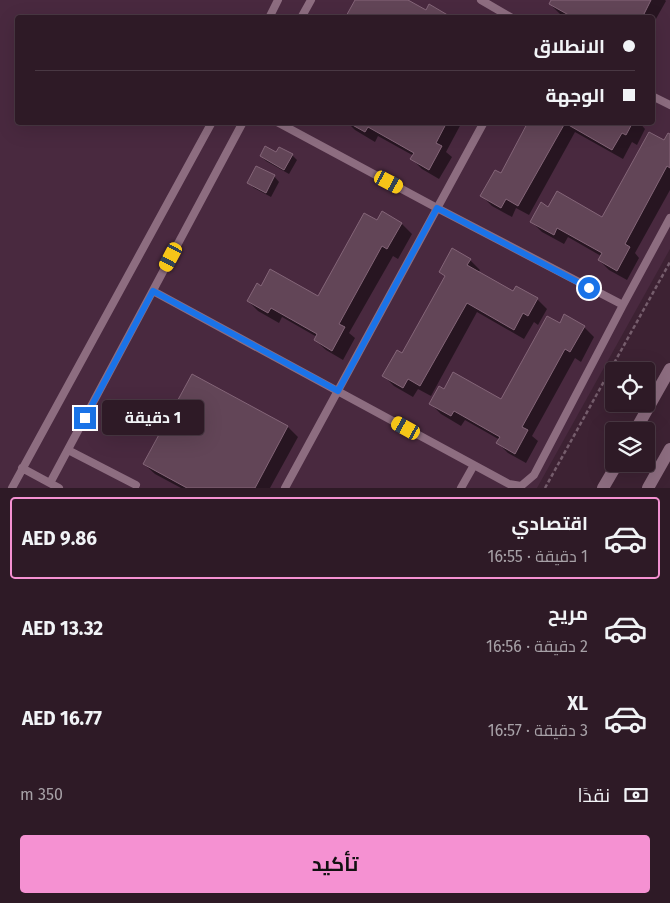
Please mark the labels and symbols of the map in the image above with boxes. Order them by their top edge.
car [372,168,405,196]
car [157,240,184,274]
route start [578,277,600,299]
callout: 1 دقيقة [102,400,205,436]
route end [74,407,96,429]
car [389,414,422,442]

